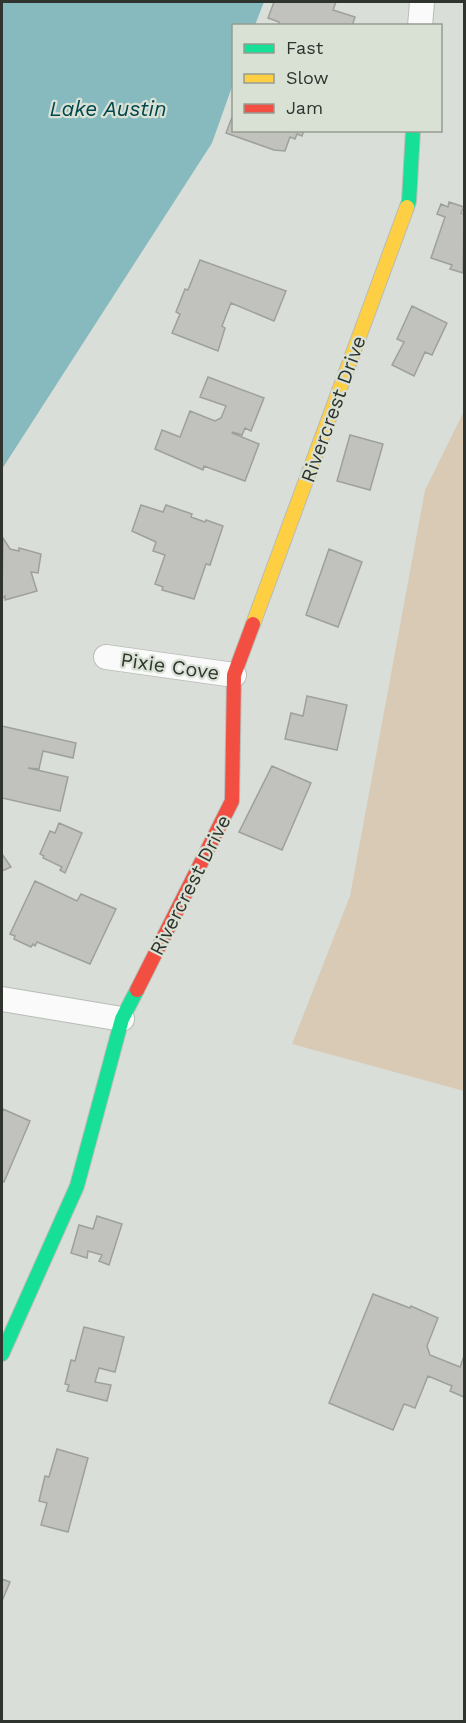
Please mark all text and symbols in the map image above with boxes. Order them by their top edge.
legend [232,24,442,132]
text: Fast [286,37,324,58]
text: Slow [286,67,329,88]
water label: Lake Austin [50,96,167,121]
text: Jam [286,97,323,118]
street label: Rivercrest Drive [295,332,371,486]
street label: Pixie Cove [119,647,221,685]
street label: Rivercrest Drive [144,811,236,959]

